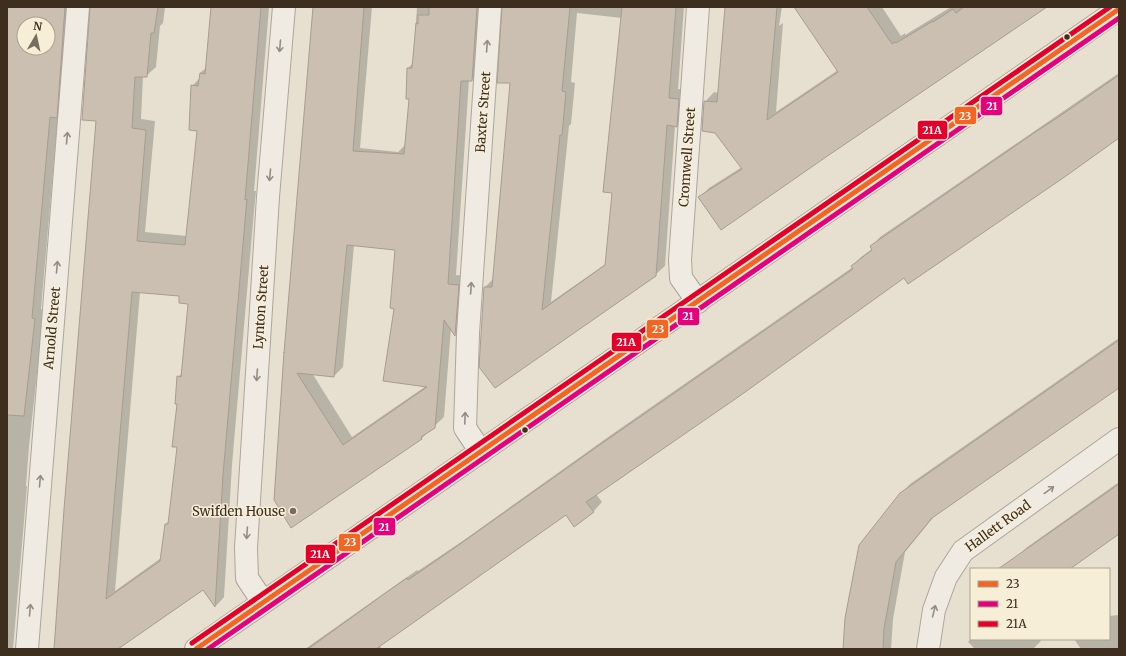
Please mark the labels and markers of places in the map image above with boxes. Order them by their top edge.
unlabelled marker [1062,32,1072,42]
unlabelled marker [520,425,530,435]
place label: Swifden House [192,503,285,520]
marker: Swifden House [288,506,298,516]

